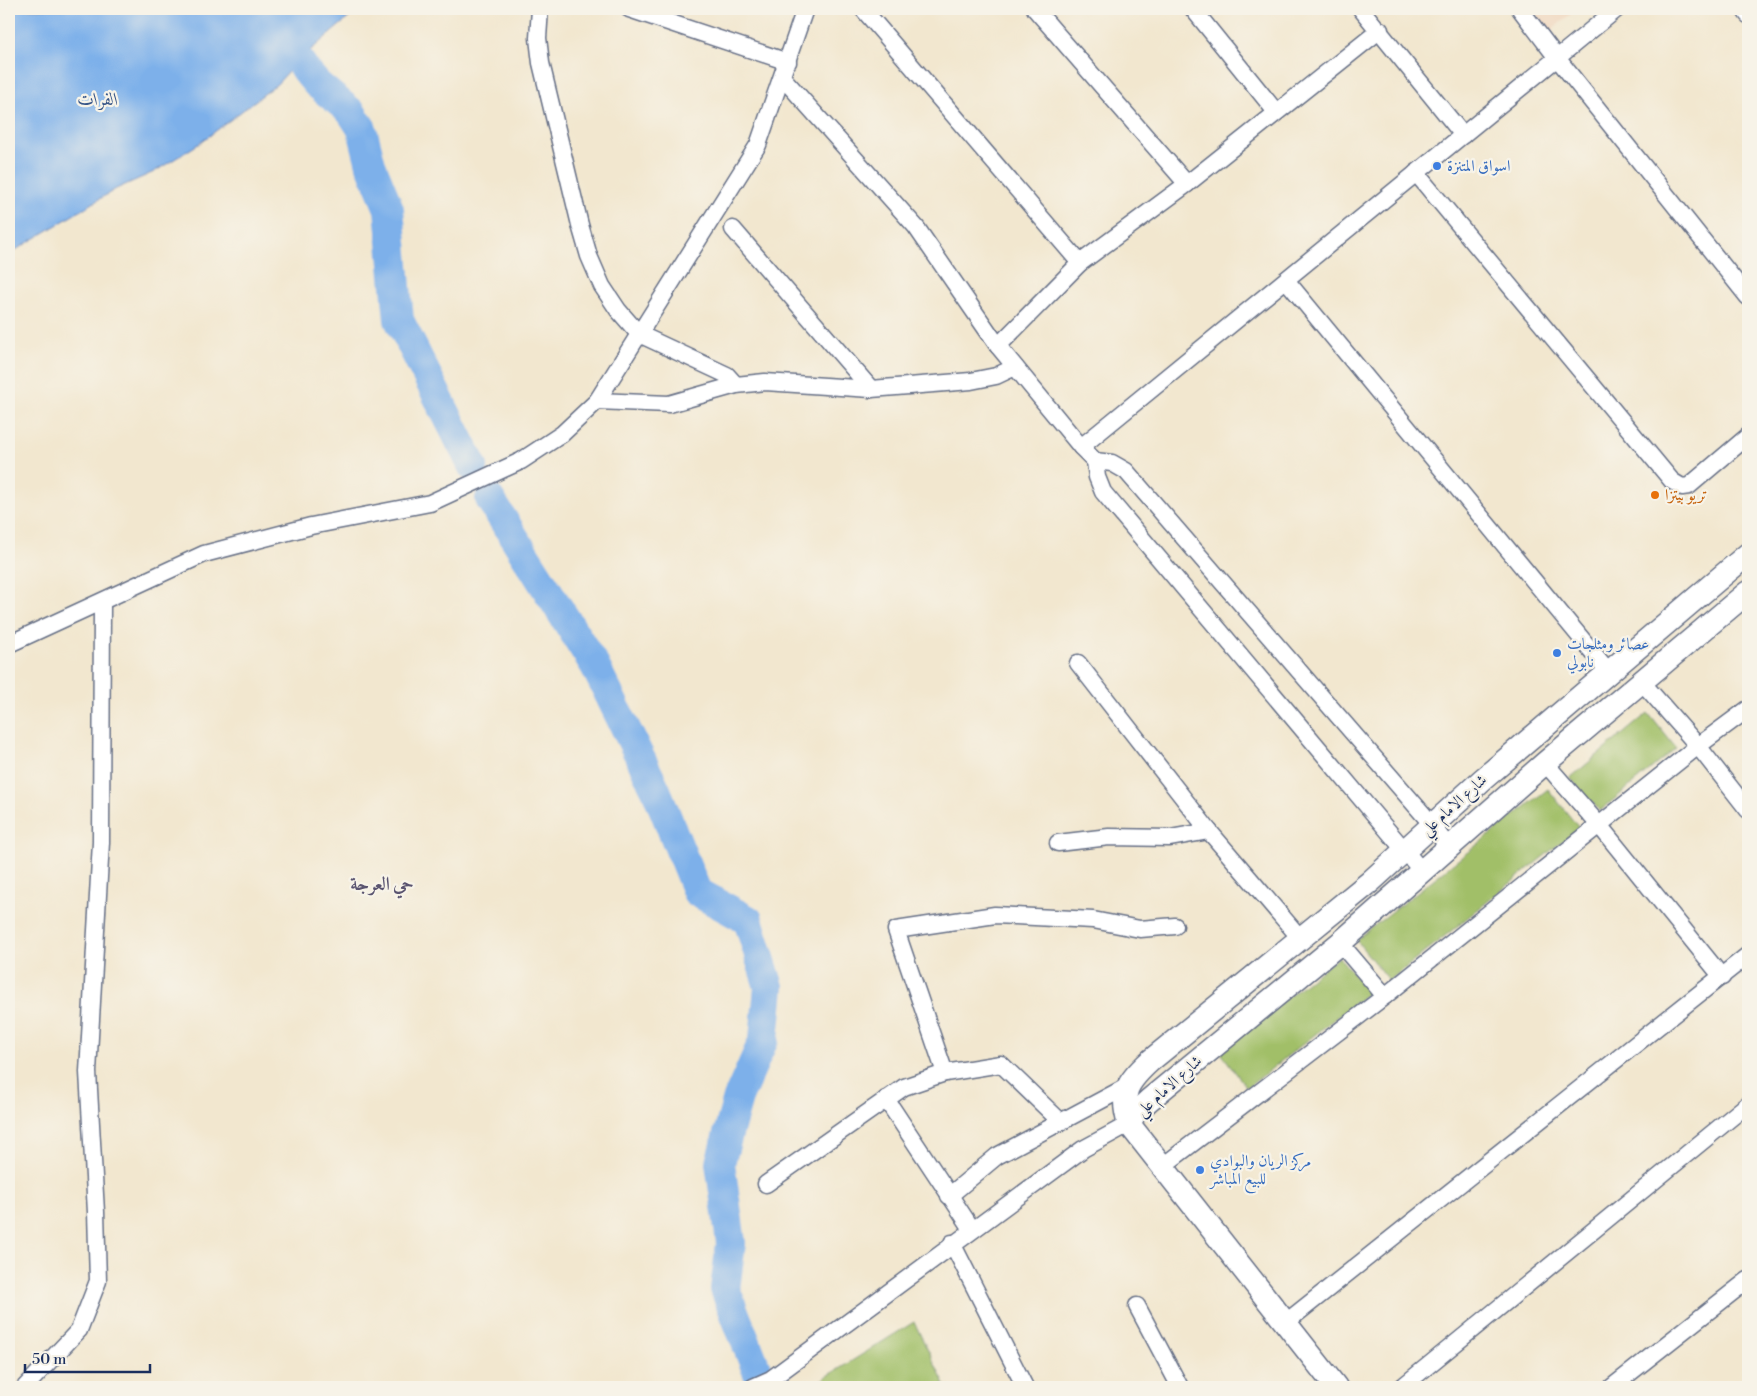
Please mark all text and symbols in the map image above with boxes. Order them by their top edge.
water label: الفرات [78,88,118,111]
place label: اسواق المتنزة [1447,156,1511,176]
marker: اسواق المتنزة [1431,160,1443,172]
place label: تريو بيتزا [1665,485,1707,505]
marker: تريو بيتزا [1649,489,1661,501]
place label: عصائر ومثلجات نابولي [1567,634,1649,674]
marker: عصائر ومثلجات نابولي [1551,647,1563,659]
street label: شارع الامام علي [1417,770,1495,844]
district label: حي العرجة [350,872,414,899]
street label: شارع الامام علي [1132,1051,1210,1125]
place label: مركز الريان والبوادي للبيع المباشر [1208,1151,1311,1194]
marker: مركز الريان والبوادي للبيع المباشر [1194,1164,1206,1176]
scale bar [25,1341,150,1373]
text: 50 m [32,1350,66,1369]

